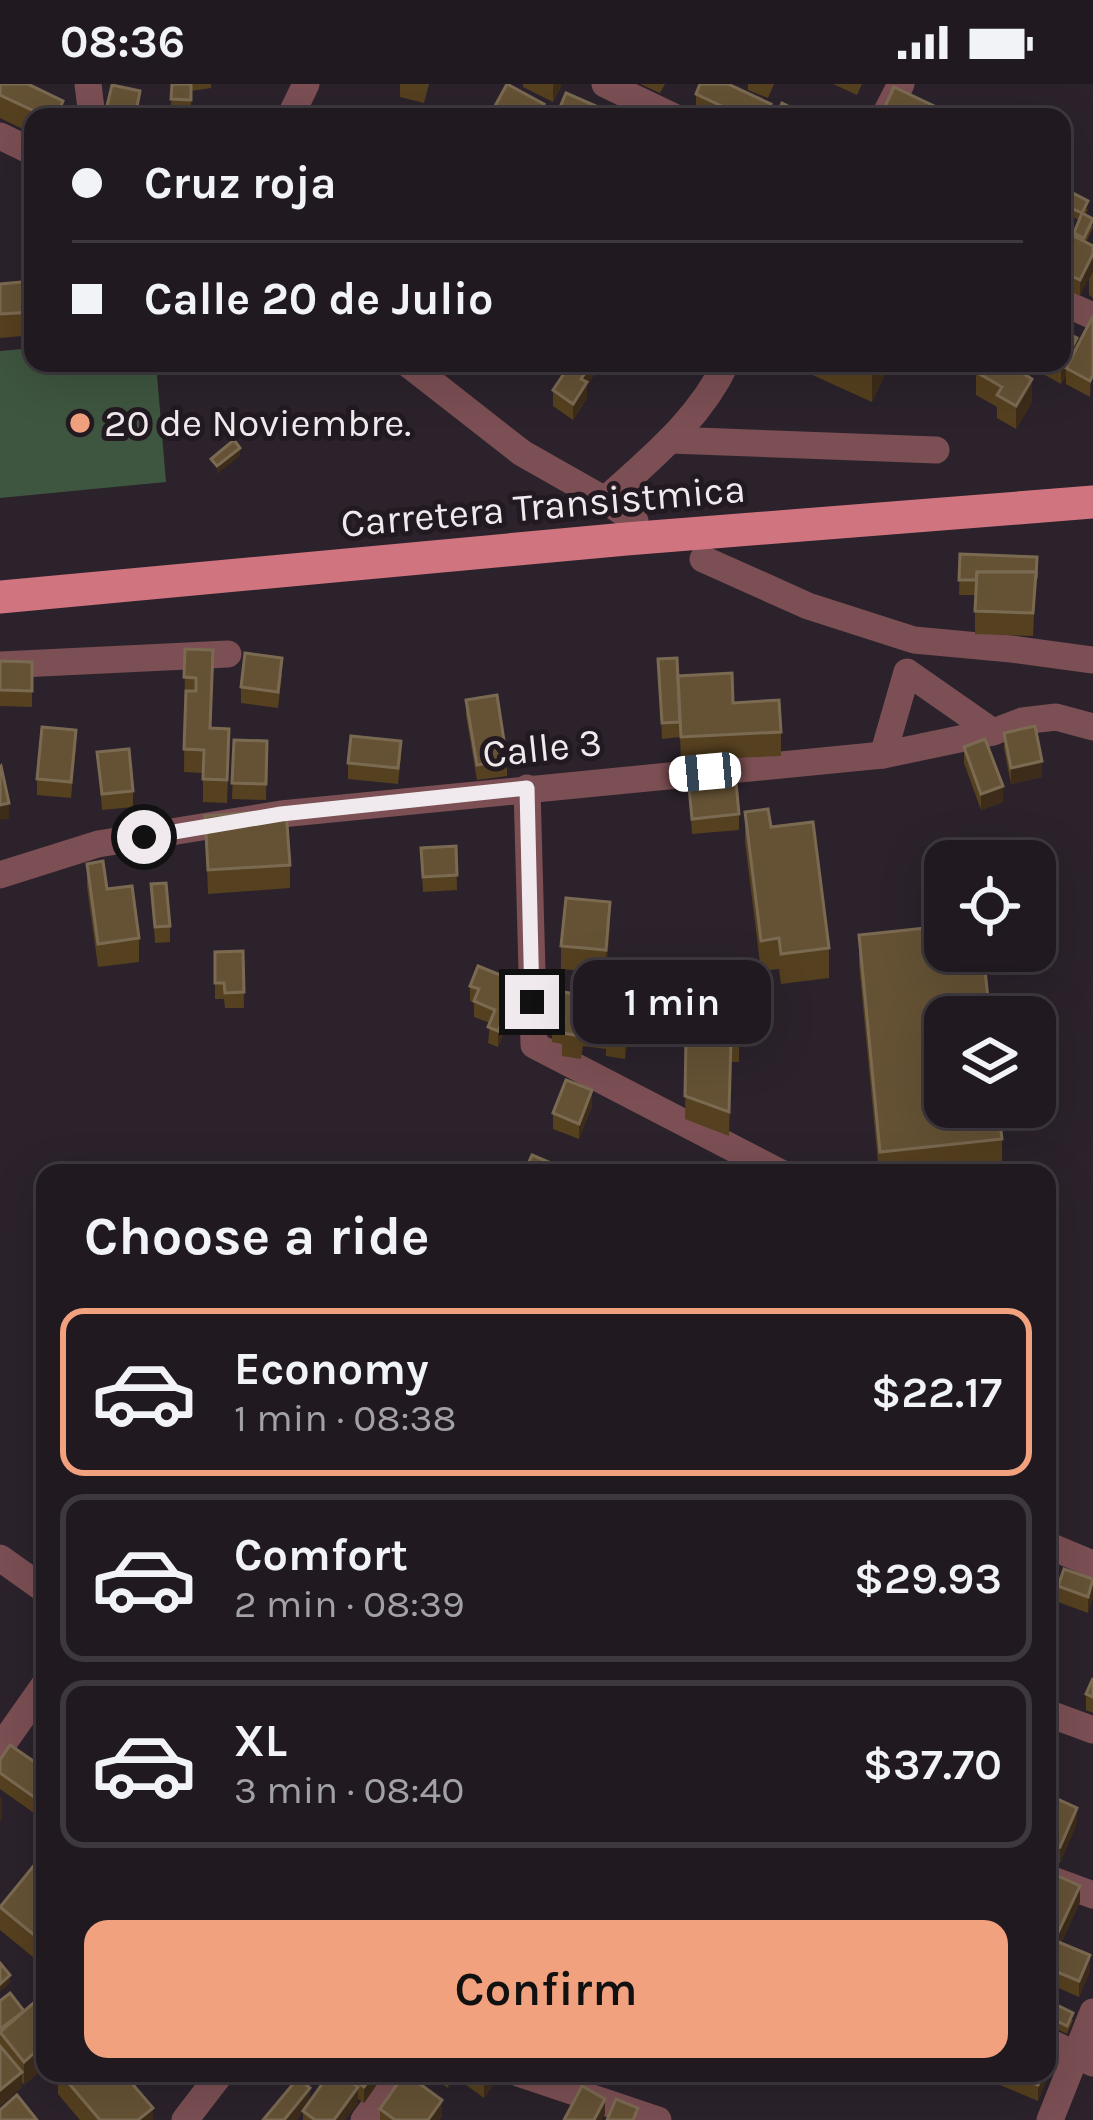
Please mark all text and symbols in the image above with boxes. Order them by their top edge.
text: 08:36 [60,16,185,68]
text: Cruz roja [144,157,337,209]
text: Calle 20 de Julio [144,273,494,325]
place label: 20 de Noviembre. [104,400,411,446]
marker: 20 de Noviembre. [67,410,93,436]
street label: Carretera Transistmica [339,465,747,547]
street label: Calle 3 [480,719,604,777]
car [668,751,742,793]
route start [117,810,171,864]
map controls [924,840,1056,1128]
button: locate [924,840,1056,972]
callout: 1 min [574,960,772,1044]
route end [505,975,559,1029]
text: 1 min [624,979,720,1025]
button: layers [924,996,1056,1128]
text: Choose a ride [84,1204,430,1268]
icon: car [90,1338,198,1446]
text: Economy [234,1343,429,1395]
text: $22.17 [871,1366,1002,1418]
text: 1 min · 08:38 [234,1395,456,1441]
icon: car [90,1524,198,1632]
text: Comfort [234,1529,408,1581]
text: $29.93 [854,1552,1002,1604]
text: 2 min · 08:39 [234,1581,465,1627]
icon: car [90,1710,198,1818]
text: XL [234,1715,287,1767]
text: $37.70 [863,1738,1002,1790]
text: 3 min · 08:40 [234,1767,464,1813]
button: Confirm [84,1920,1008,2058]

